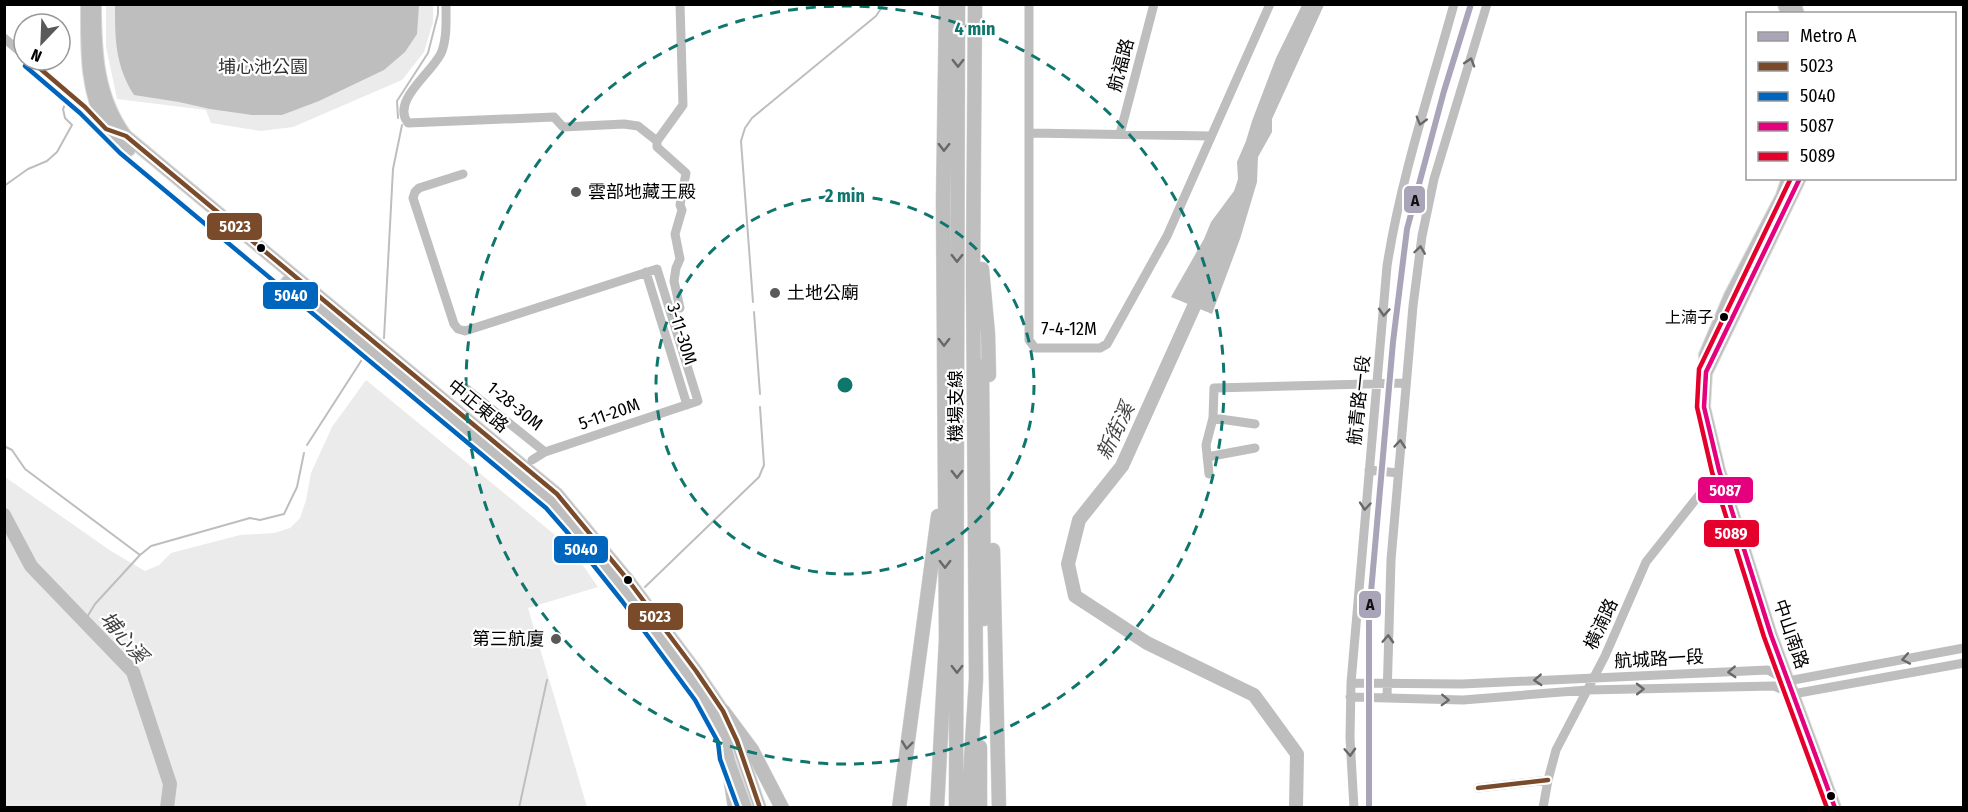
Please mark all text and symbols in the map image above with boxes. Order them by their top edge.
north arrow [12,12,72,72]
legend [1746,12,1956,180]
text: 4 min [955,18,995,40]
text: Metro A [1800,25,1857,47]
street label: 航福路 [1103,36,1139,94]
text: N [28,45,44,66]
text: 5023 [1800,55,1833,77]
park label: 埔心池公園 [218,56,308,78]
one-way arrow [1463,57,1475,68]
one-way arrow [952,58,964,67]
text: 5040 [1800,85,1836,107]
text: 5087 [1800,115,1834,137]
one-way arrow [1416,116,1428,126]
one-way arrow [938,142,950,151]
text: 5089 [1800,145,1835,167]
place label: 雲部地藏王殿 [588,181,696,203]
marker: 雲部地藏王殿 [569,185,583,199]
text: 2 min [824,185,865,207]
line badge: A [1403,185,1426,214]
text: A [1410,191,1420,210]
line badge: 5023 [206,212,263,241]
text: 5023 [219,217,251,236]
unlabelled marker [255,242,267,254]
one-way arrow [1414,246,1426,255]
one-way arrow [951,253,963,262]
line badge: 5040 [262,281,319,310]
place label: 土地公廟 [787,282,859,304]
text: 5040 [274,286,308,305]
marker: 土地公廟 [768,286,782,300]
street label: 3-11-30M [662,301,702,367]
one-way arrow [1378,308,1391,317]
place label: 上湳子 [1665,308,1713,327]
marker: 上湳子 [1718,311,1730,323]
street label: 7-4-12M [1041,318,1097,340]
one-way arrow [938,337,950,346]
street label: 航青路一段 [1343,354,1375,446]
street label: 機場支線 [945,370,967,442]
street label: 中正東路 [443,375,513,437]
centre of rings [835,375,855,395]
street label: 1-28-30M [483,377,547,435]
street label: 5-11-20M [576,393,642,435]
water label: 新街溪 [1091,396,1140,463]
one-way arrow [1394,440,1407,449]
one-way arrow [951,469,963,478]
line badge: 5087 [1697,476,1754,504]
text: 5087 [1709,481,1741,500]
one-way arrow [1359,502,1372,511]
line badge: 5089 [1703,519,1760,548]
text: 5089 [1714,524,1748,543]
line badge: 5040 [553,535,609,564]
text: 5040 [564,540,598,559]
one-way arrow [939,560,952,569]
unlabelled marker [622,574,634,586]
line badge: A [1358,590,1382,619]
text: A [1365,595,1375,614]
street label: 橫湳路 [1580,595,1622,653]
street label: 中山南路 [1769,596,1813,672]
line badge: 5023 [627,602,684,631]
water label: 埔心溪 [95,606,155,670]
text: 5023 [639,607,671,626]
place label: 第三航廈 [472,628,544,650]
marker: 第三航廈 [549,632,563,646]
one-way arrow [1381,634,1394,643]
street label: 航城路一段 [1613,646,1705,672]
one-way arrow [1901,652,1911,665]
one-way arrow [951,664,963,673]
one-way arrow [1728,666,1737,679]
one-way arrow [1533,674,1542,687]
one-way arrow [1635,683,1644,695]
one-way arrow [1441,693,1450,706]
one-way arrow [901,740,914,749]
one-way arrow [1344,748,1357,757]
unlabelled marker [1825,790,1837,802]

